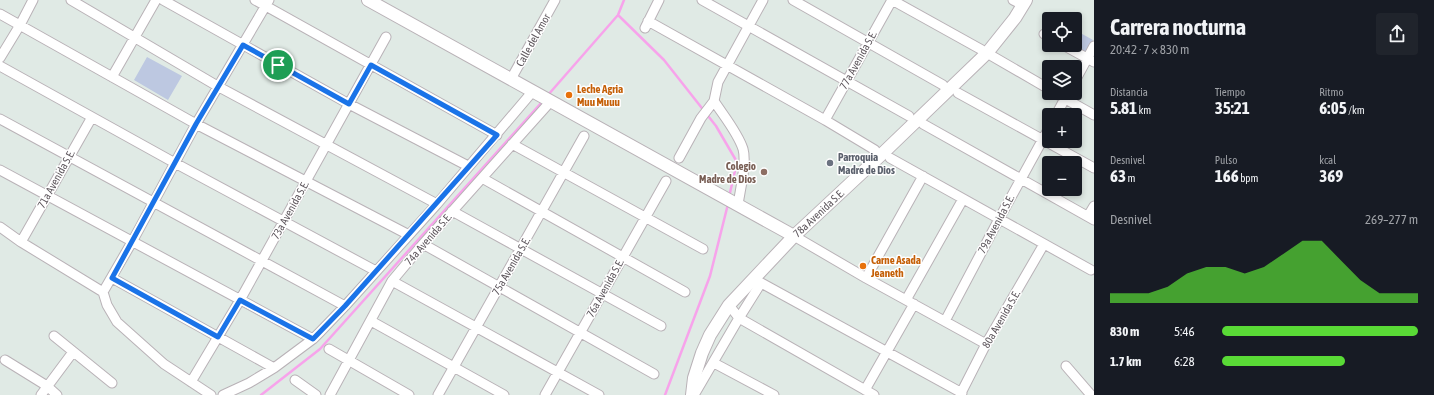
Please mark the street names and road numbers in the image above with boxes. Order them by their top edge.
street label: Calle del Amor [514,11,553,69]
street label: 77a Avenida S.E. [837,29,879,91]
street label: 71a Avenida S.E. [35,148,77,210]
street label: 73a Avenida S.E. [269,179,311,241]
street label: 78a Avenida S.E. [791,187,846,240]
street label: 79a Avenida S.E. [976,193,1016,255]
street label: 74a Avenida S.E. [402,211,454,267]
street label: 75a Avenida S.E. [490,235,532,297]
street label: 76a Avenida S.E. [584,257,626,319]
street label: 80a Avenida S.E. [980,288,1022,350]

